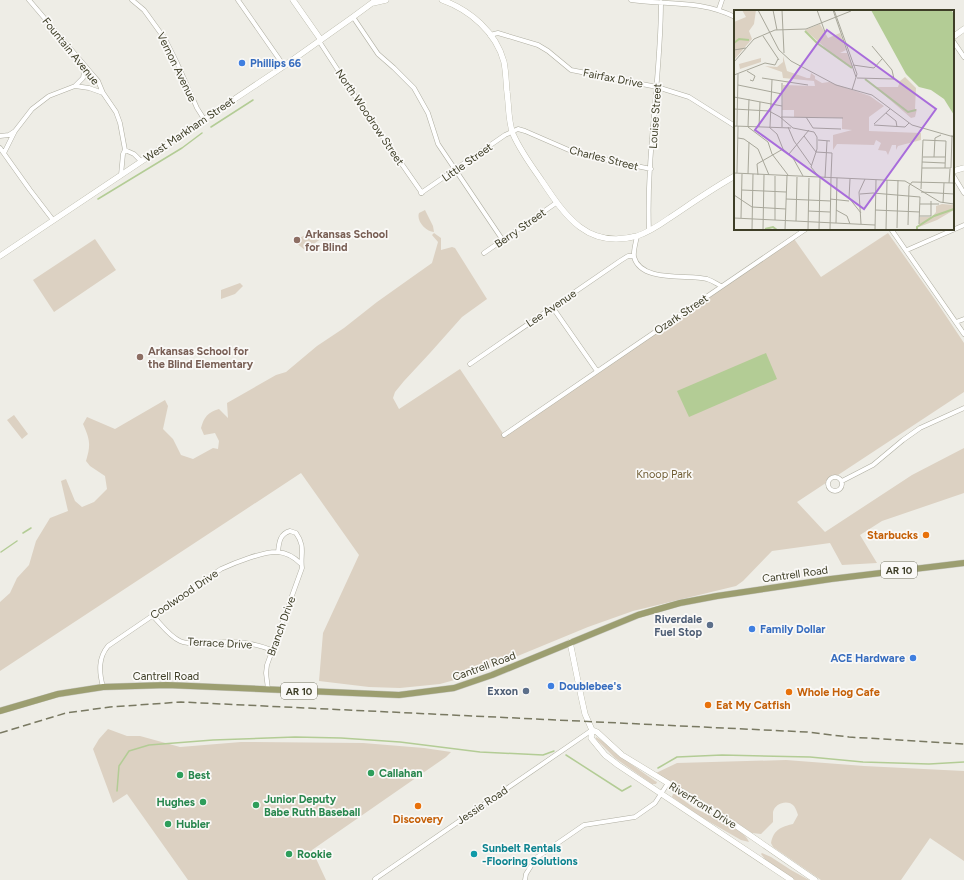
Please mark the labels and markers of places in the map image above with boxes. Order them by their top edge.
place label: Phillips 66 [250,57,302,70]
marker: Phillips 66 [237,58,247,68]
place label: Arkansas School for Blind [305,228,388,254]
marker: Arkansas School for Blind [292,235,302,245]
place label: Arkansas School for the Blind Elementary [148,345,254,371]
marker: Arkansas School for the Blind Elementary [135,352,145,362]
place label: Starbucks [867,529,918,542]
marker: Starbucks [921,530,931,540]
place label: Riverdale Fuel Stop [654,613,702,639]
marker: Riverdale Fuel Stop [705,620,715,630]
place label: Family Dollar [760,623,826,636]
marker: Family Dollar [747,624,757,634]
place label: ACE Hardware [830,652,905,665]
marker: ACE Hardware [908,653,918,663]
place label: Doublebee's [559,680,621,693]
marker: Doublebee's [546,681,556,691]
place label: Exxon [487,685,518,698]
marker: Exxon [521,686,531,696]
place label: Whole Hog Cafe [797,686,880,699]
marker: Whole Hog Cafe [784,687,794,697]
place label: Eat My Catfish [716,699,791,712]
marker: Eat My Catfish [703,700,713,710]
place label: Callahan [379,767,423,780]
marker: Callahan [366,768,376,778]
place label: Best [188,769,211,782]
marker: Best [175,770,185,780]
place label: Junior Deputy Babe Ruth Baseball [264,793,360,819]
place label: Hughes [156,796,195,809]
marker: Hughes [198,797,208,807]
marker: Junior Deputy Babe Ruth Baseball [251,800,261,810]
marker: Discovery [413,801,423,811]
place label: Discovery [393,813,444,826]
place label: Hubler [176,818,211,831]
marker: Hubler [163,819,173,829]
place label: Sunbelt Rentals -Flooring Solutions [482,842,578,868]
place label: Rookie [297,848,332,861]
marker: Rookie [284,849,294,859]
marker: Sunbelt Rentals -Flooring Solutions [469,849,479,859]

